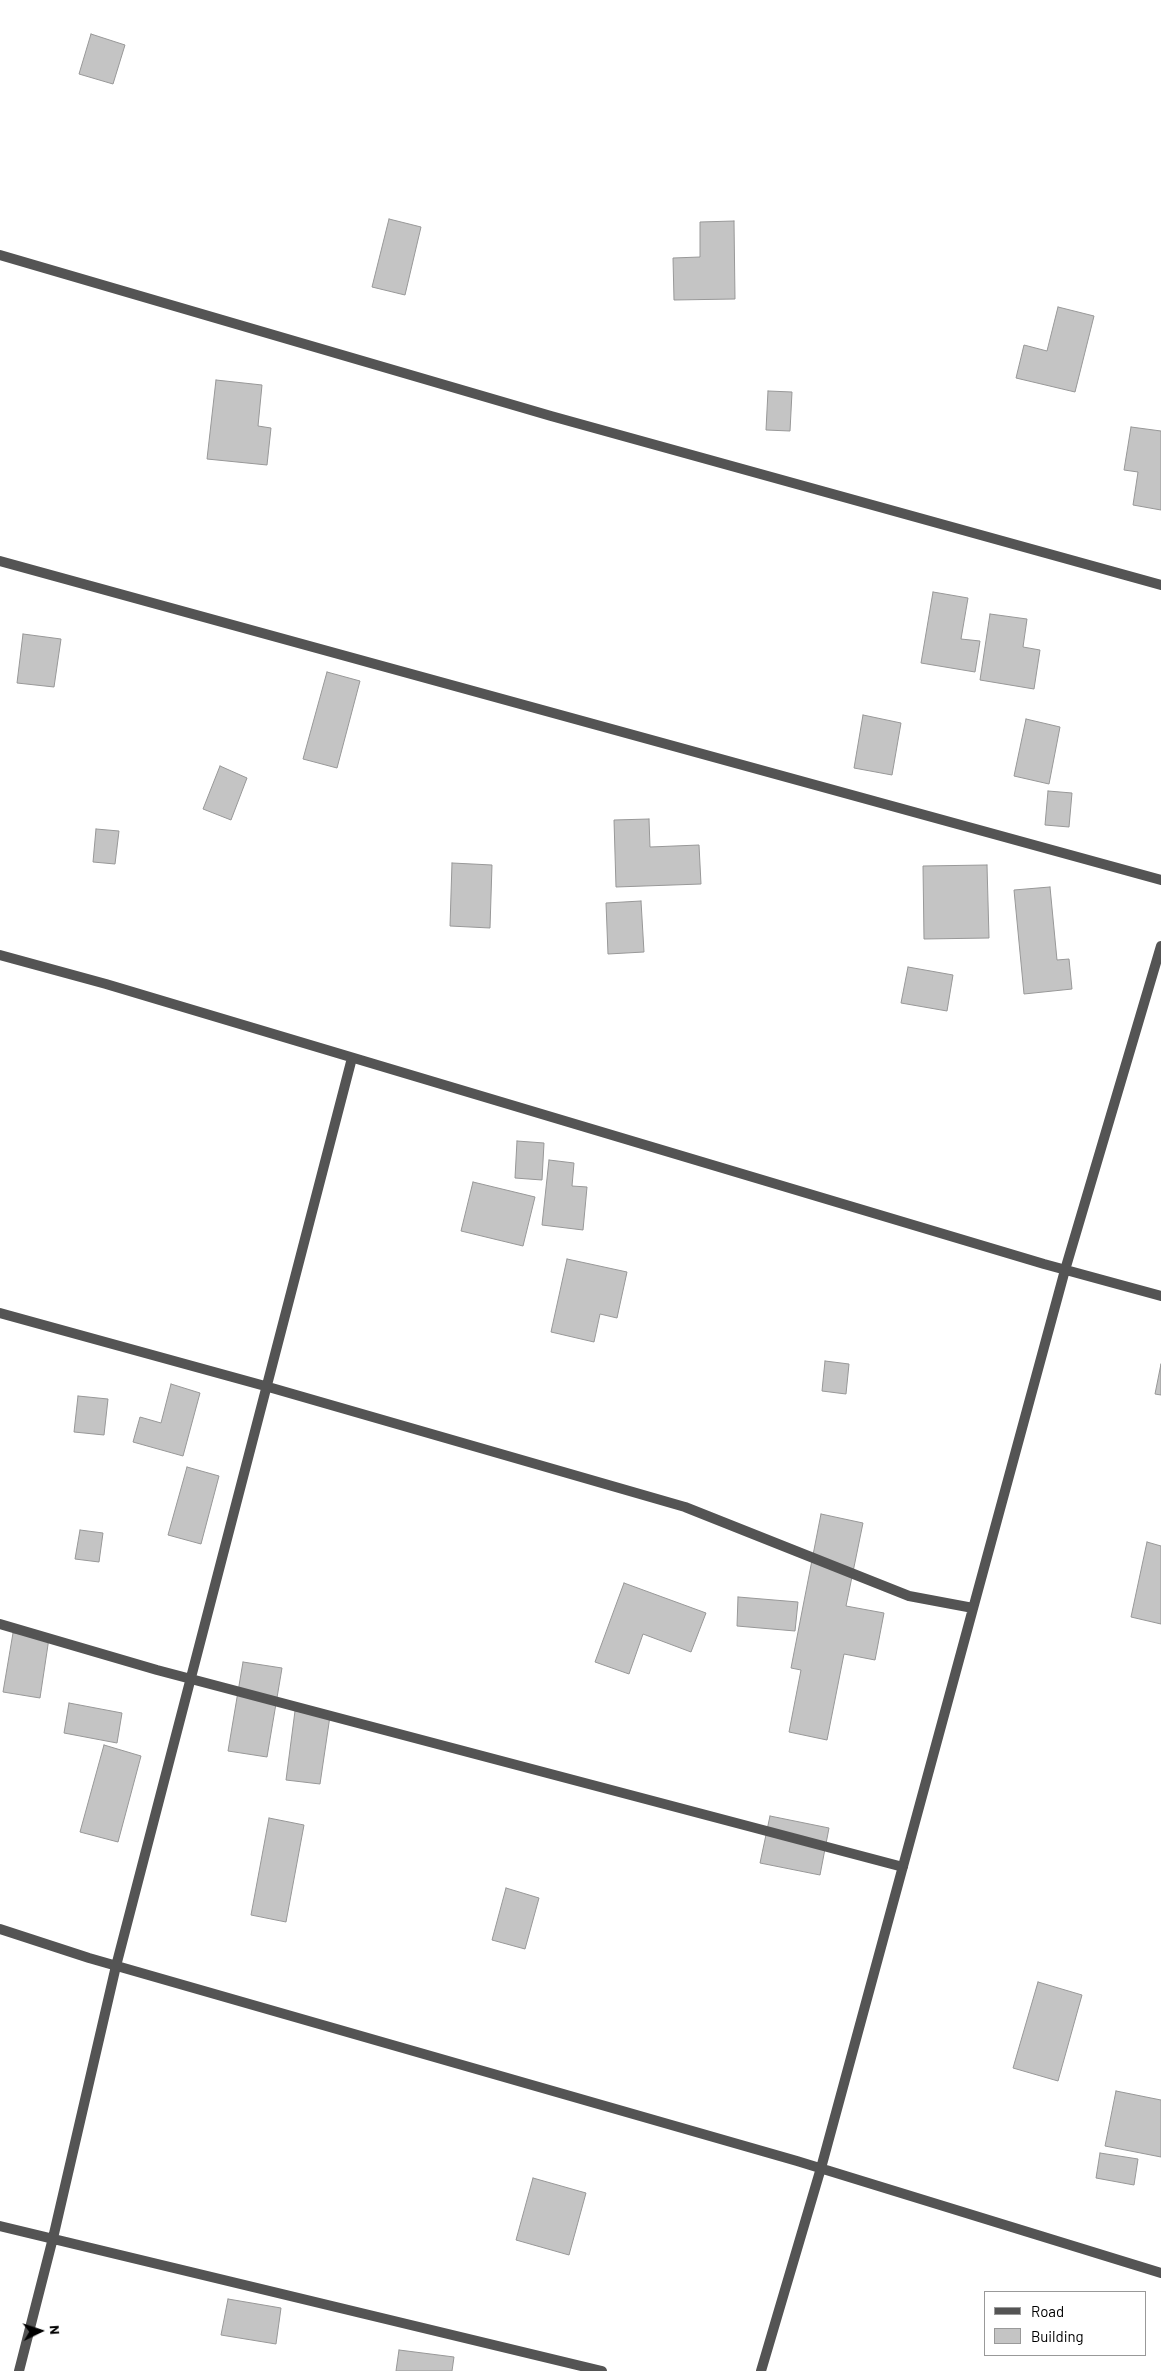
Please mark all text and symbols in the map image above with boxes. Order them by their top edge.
legend [984,2291,1146,2356]
text: Road [1031,2302,1064,2320]
north arrow [15,2306,65,2356]
text: N [47,2325,64,2335]
text: Building [1031,2327,1084,2345]

